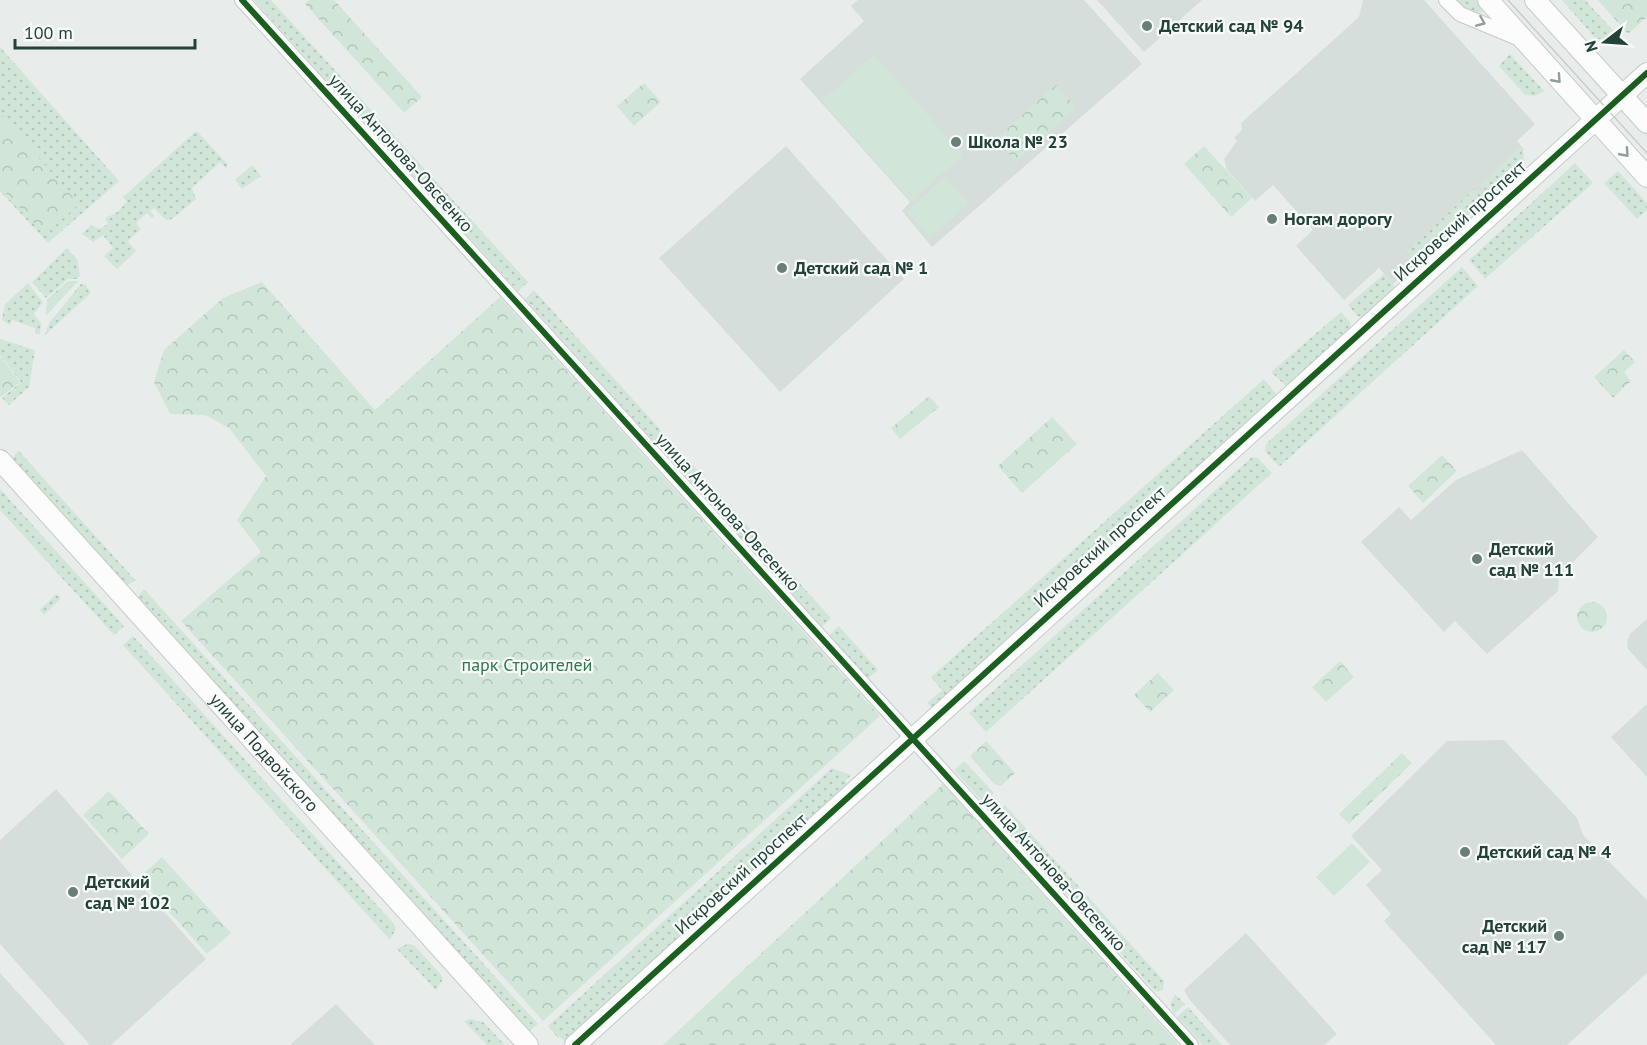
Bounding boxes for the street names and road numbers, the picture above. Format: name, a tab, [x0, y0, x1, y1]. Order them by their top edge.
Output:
street label: улица Антонова-Овсеенко	[324, 69, 479, 237]
street label: Искровский проспект	[1389, 155, 1531, 286]
street label: улица Антонова-Овсеенко	[651, 428, 806, 596]
street label: Искровский проспект	[1029, 481, 1171, 612]
street label: улица Подвойского	[205, 688, 324, 816]
street label: улица Антонова-Овсеенко	[977, 788, 1132, 956]
street label: Искровский проспект	[670, 808, 812, 939]

